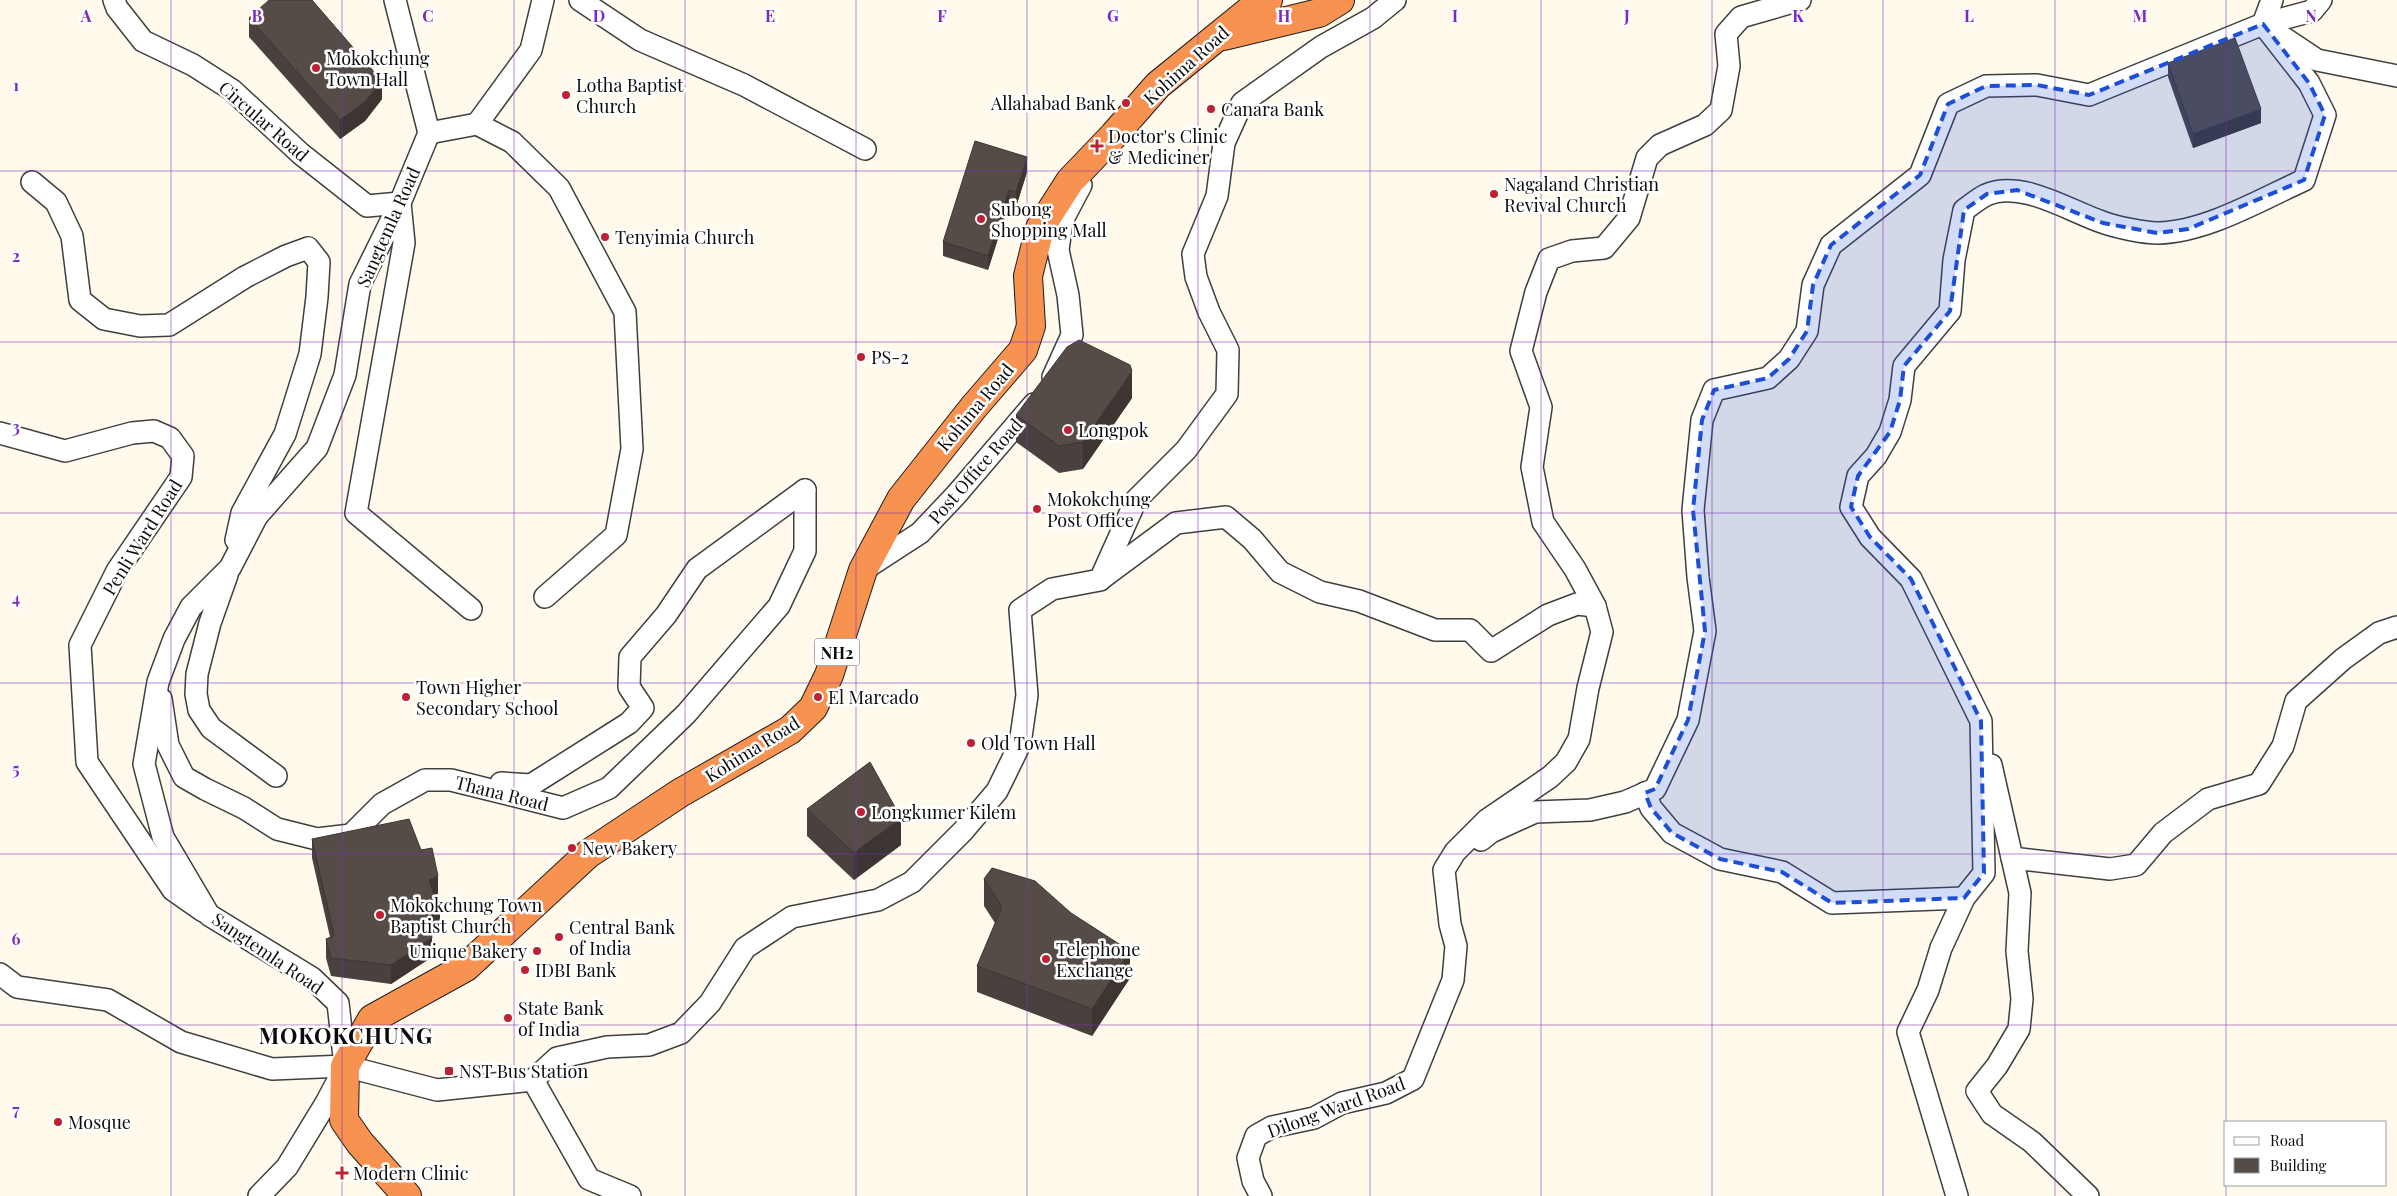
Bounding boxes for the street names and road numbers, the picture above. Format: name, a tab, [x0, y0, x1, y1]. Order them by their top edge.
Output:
street label: Kohima Road	[1138, 20, 1234, 110]
street label: Circular Road	[214, 75, 314, 167]
street label: Sangtemla Road	[351, 162, 426, 291]
street label: Kohima Road	[931, 358, 1019, 456]
street label: Post Office Road	[923, 413, 1028, 529]
street label: Penli Ward Road	[97, 474, 188, 599]
road number: NH2	[814, 638, 860, 666]
street label: Kohima Road	[700, 710, 804, 788]
street label: Thana Road	[453, 770, 552, 816]
street label: Sangtemla Road	[208, 907, 329, 999]
street label: Dilong Ward Road	[1264, 1071, 1409, 1143]

